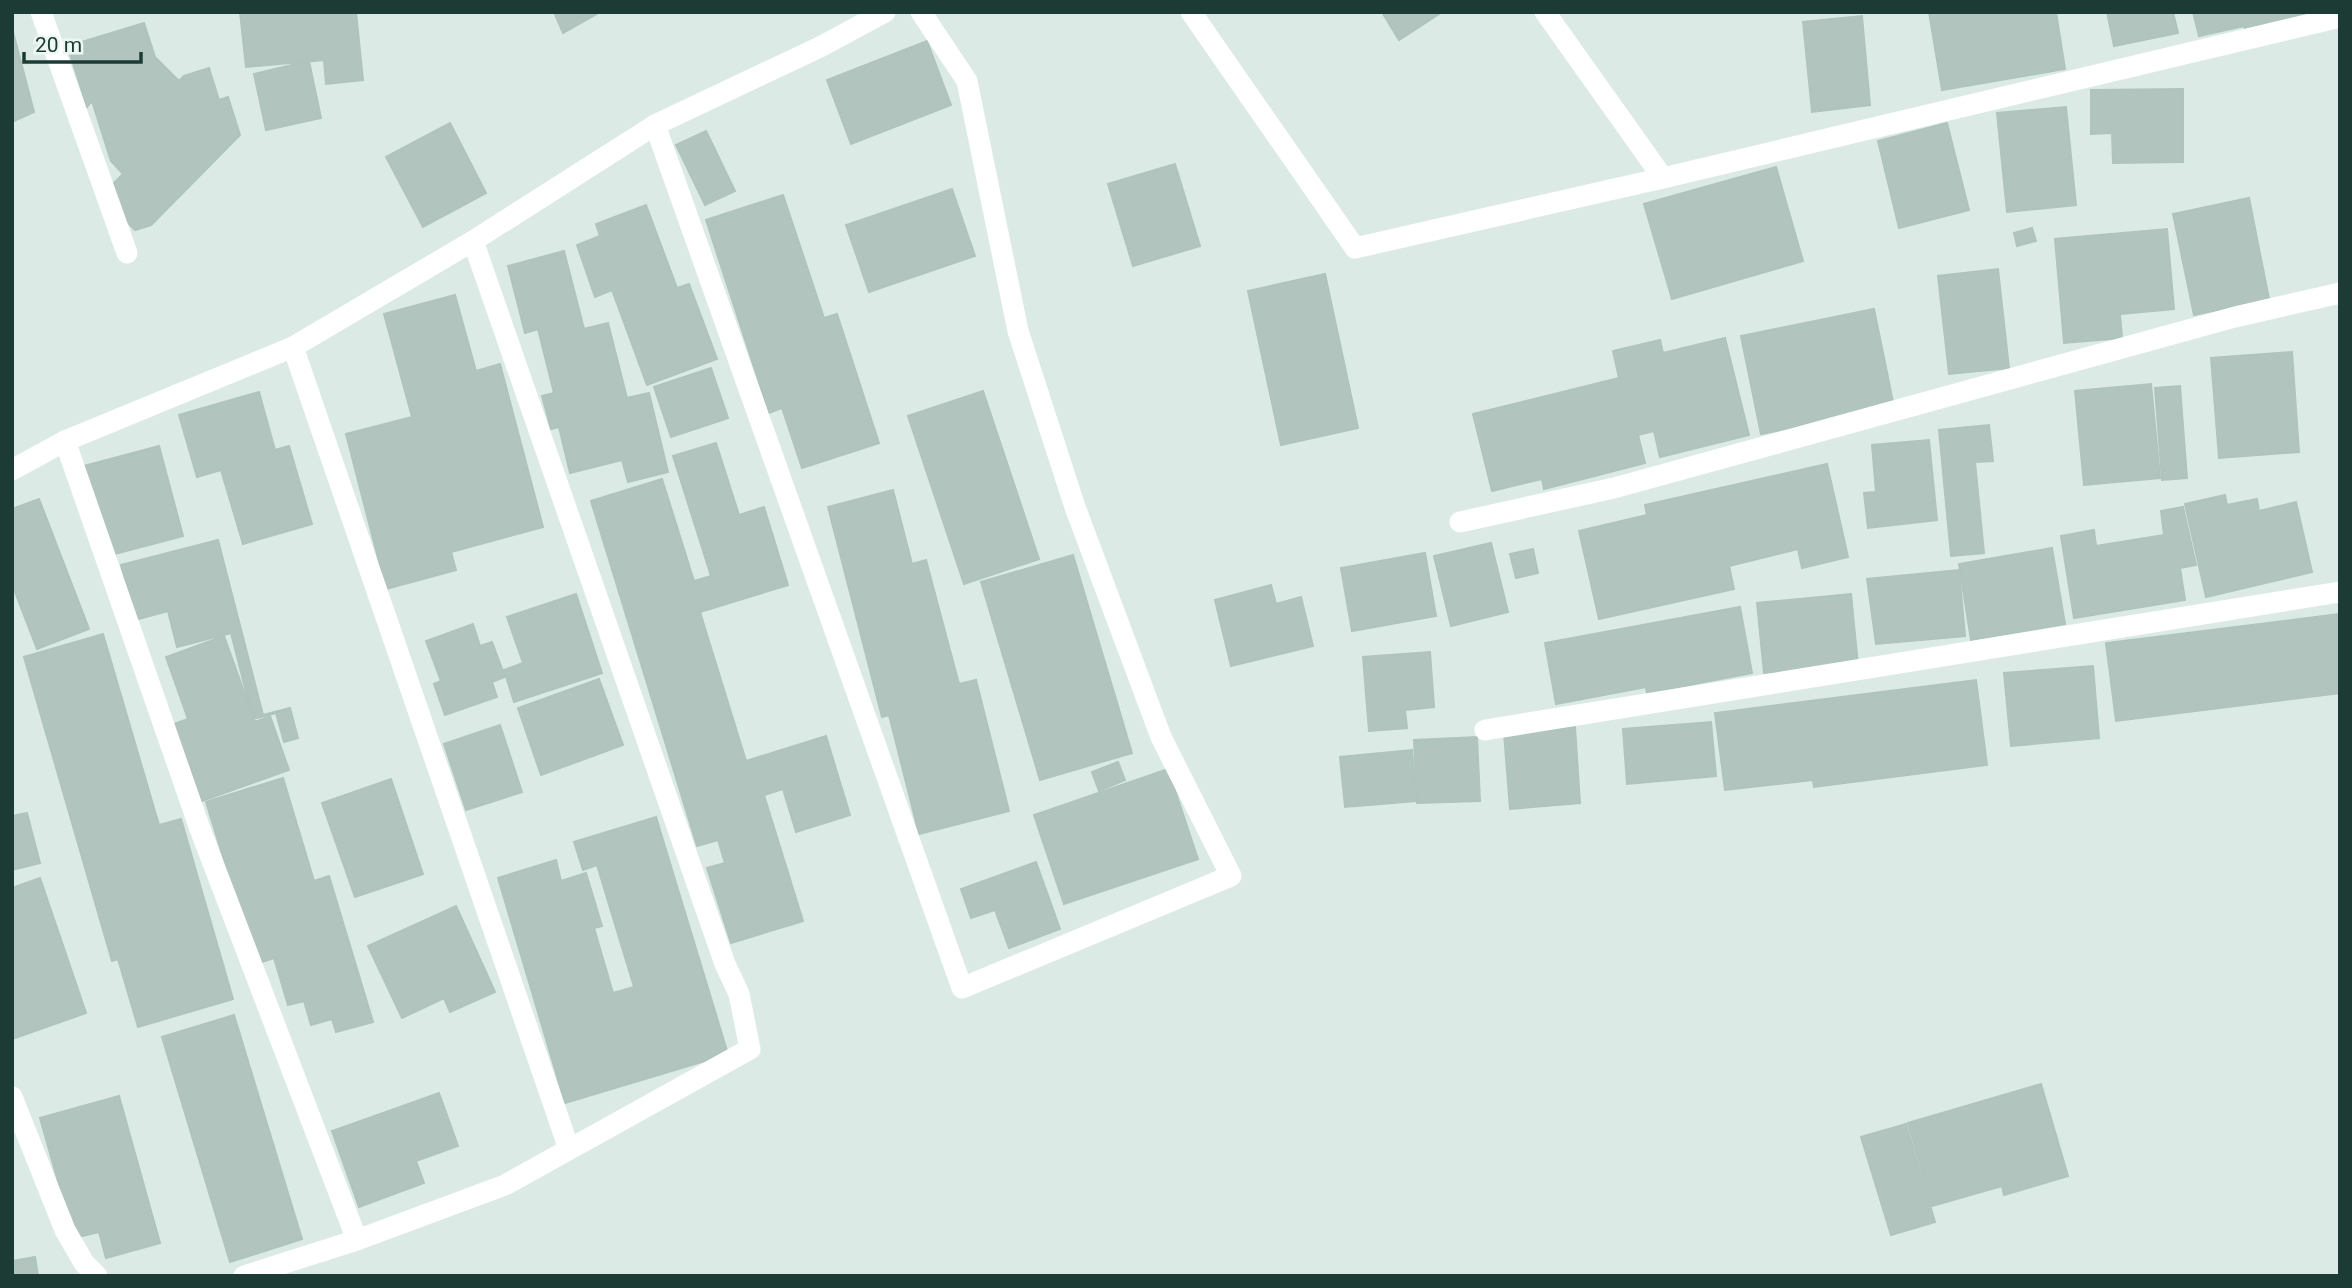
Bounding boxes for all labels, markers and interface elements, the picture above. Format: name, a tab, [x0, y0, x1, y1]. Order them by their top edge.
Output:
scale bar	[24, 21, 142, 65]
text: 20 m	[35, 33, 82, 57]

